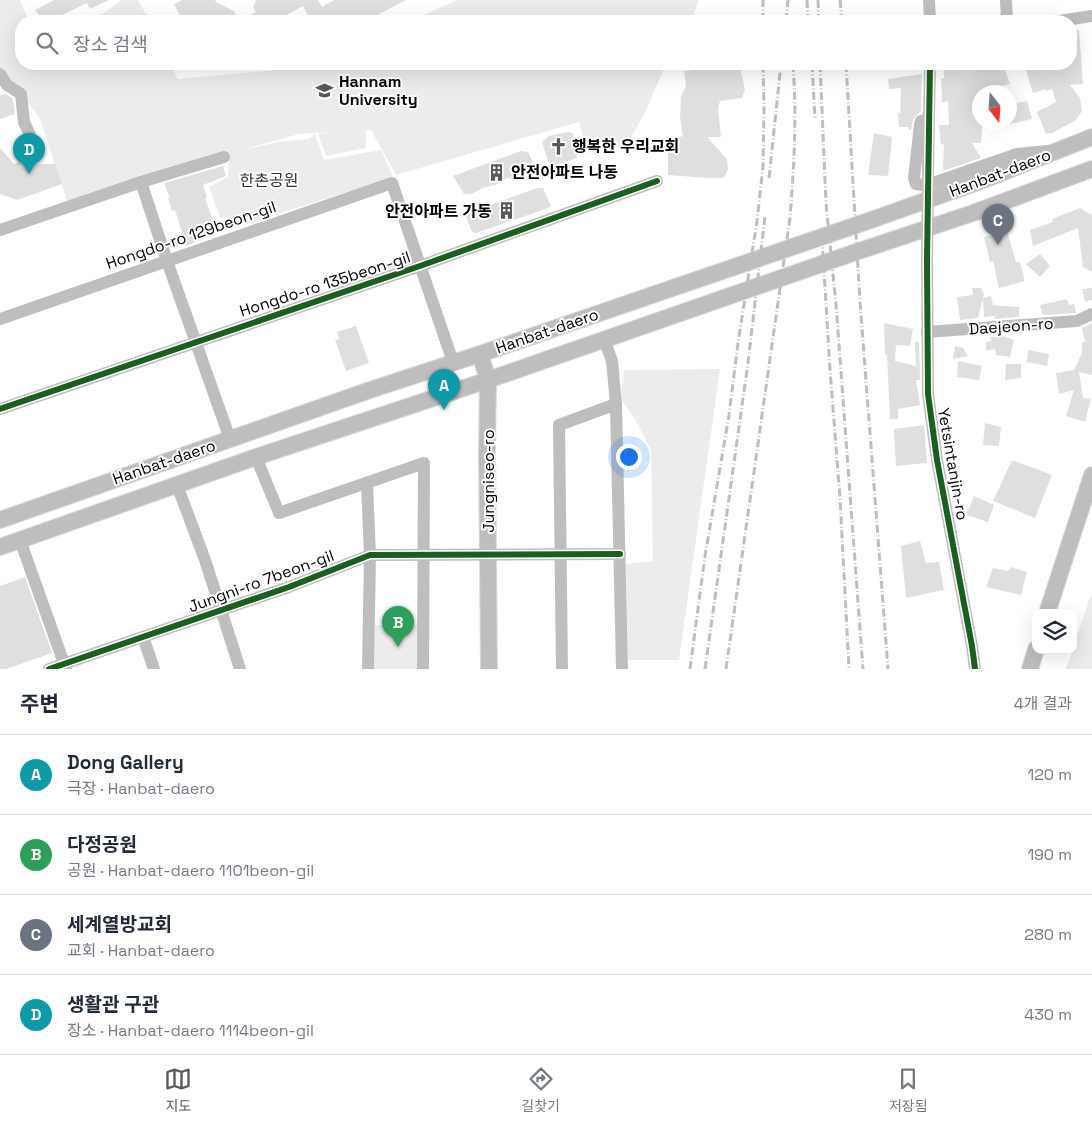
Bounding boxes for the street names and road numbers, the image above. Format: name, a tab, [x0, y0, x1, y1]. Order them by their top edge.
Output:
street label: Hanbat-daero	[946, 144, 1054, 202]
street label: Hongdo-ro 129beon-gil	[103, 196, 279, 274]
street label: Hongdo-ro 135beon-gil	[237, 246, 413, 322]
street label: Hanbat-daero	[493, 304, 601, 358]
street label: Daejeon-ro	[968, 313, 1054, 339]
street label: Yetsintanjin-ro	[933, 406, 973, 522]
street label: Jungniseo-ro	[478, 429, 499, 533]
street label: Hanbat-daero	[110, 435, 218, 489]
street label: Jungni-ro 7beon-gil	[185, 545, 337, 617]

